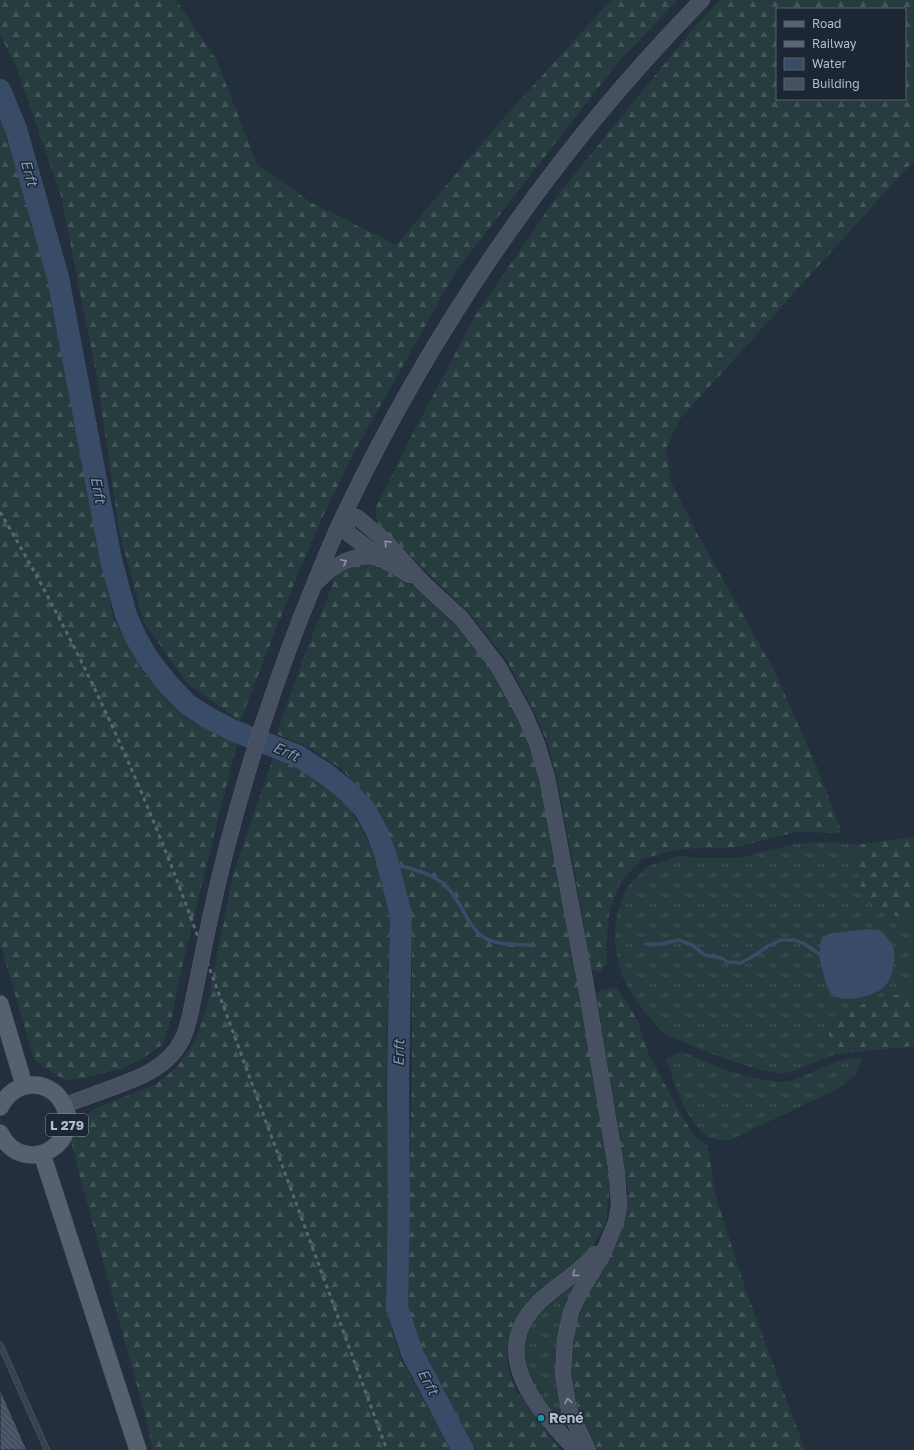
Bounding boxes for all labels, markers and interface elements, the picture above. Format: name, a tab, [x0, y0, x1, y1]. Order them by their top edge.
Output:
legend	[776, 8, 906, 100]
text: Road	[812, 16, 841, 31]
text: Railway	[812, 36, 857, 51]
text: Water	[812, 56, 846, 71]
text: Building	[812, 76, 860, 91]
water label: Erft	[18, 157, 43, 190]
water label: Erft	[88, 475, 111, 507]
one-way arrow	[385, 541, 392, 548]
one-way arrow	[339, 559, 347, 567]
water label: Erft	[270, 737, 304, 766]
water label: Erft	[389, 1037, 407, 1067]
road number: L 279	[46, 1114, 88, 1136]
one-way arrow	[573, 1269, 580, 1276]
water label: Erft	[415, 1365, 444, 1399]
one-way arrow	[564, 1398, 573, 1404]
place label: René	[549, 1409, 584, 1426]
marker: René	[536, 1413, 546, 1423]

